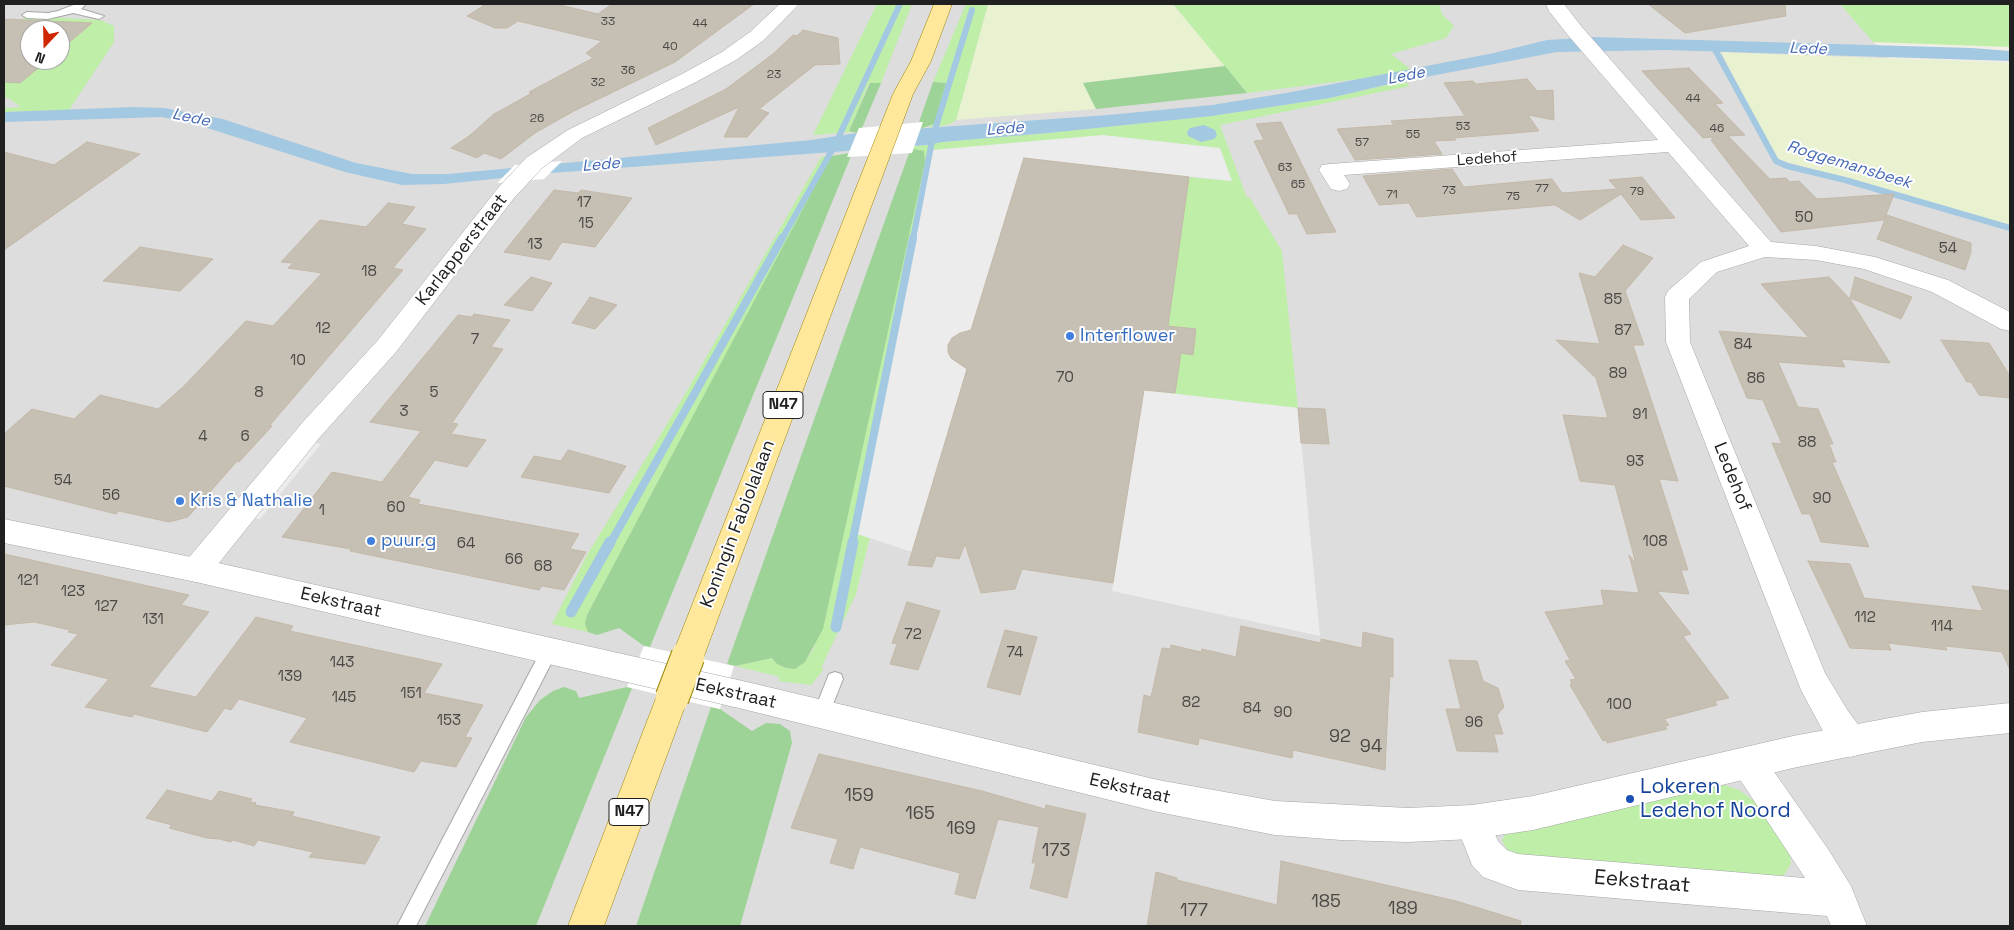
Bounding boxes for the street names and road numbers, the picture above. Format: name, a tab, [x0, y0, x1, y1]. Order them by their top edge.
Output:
street label: Ledehof	[1456, 148, 1518, 170]
street label: Karlapperstraat	[412, 190, 512, 310]
road number: N47	[763, 392, 803, 418]
street label: Koningin Fabiolalaan	[696, 437, 780, 611]
street label: Ledehof	[1708, 439, 1756, 515]
street label: Eekstraat	[298, 583, 384, 623]
street label: Eekstraat	[693, 674, 779, 714]
street label: Eekstraat	[1087, 769, 1173, 809]
road number: N47	[609, 799, 649, 826]
street label: Eekstraat	[1593, 865, 1691, 899]

